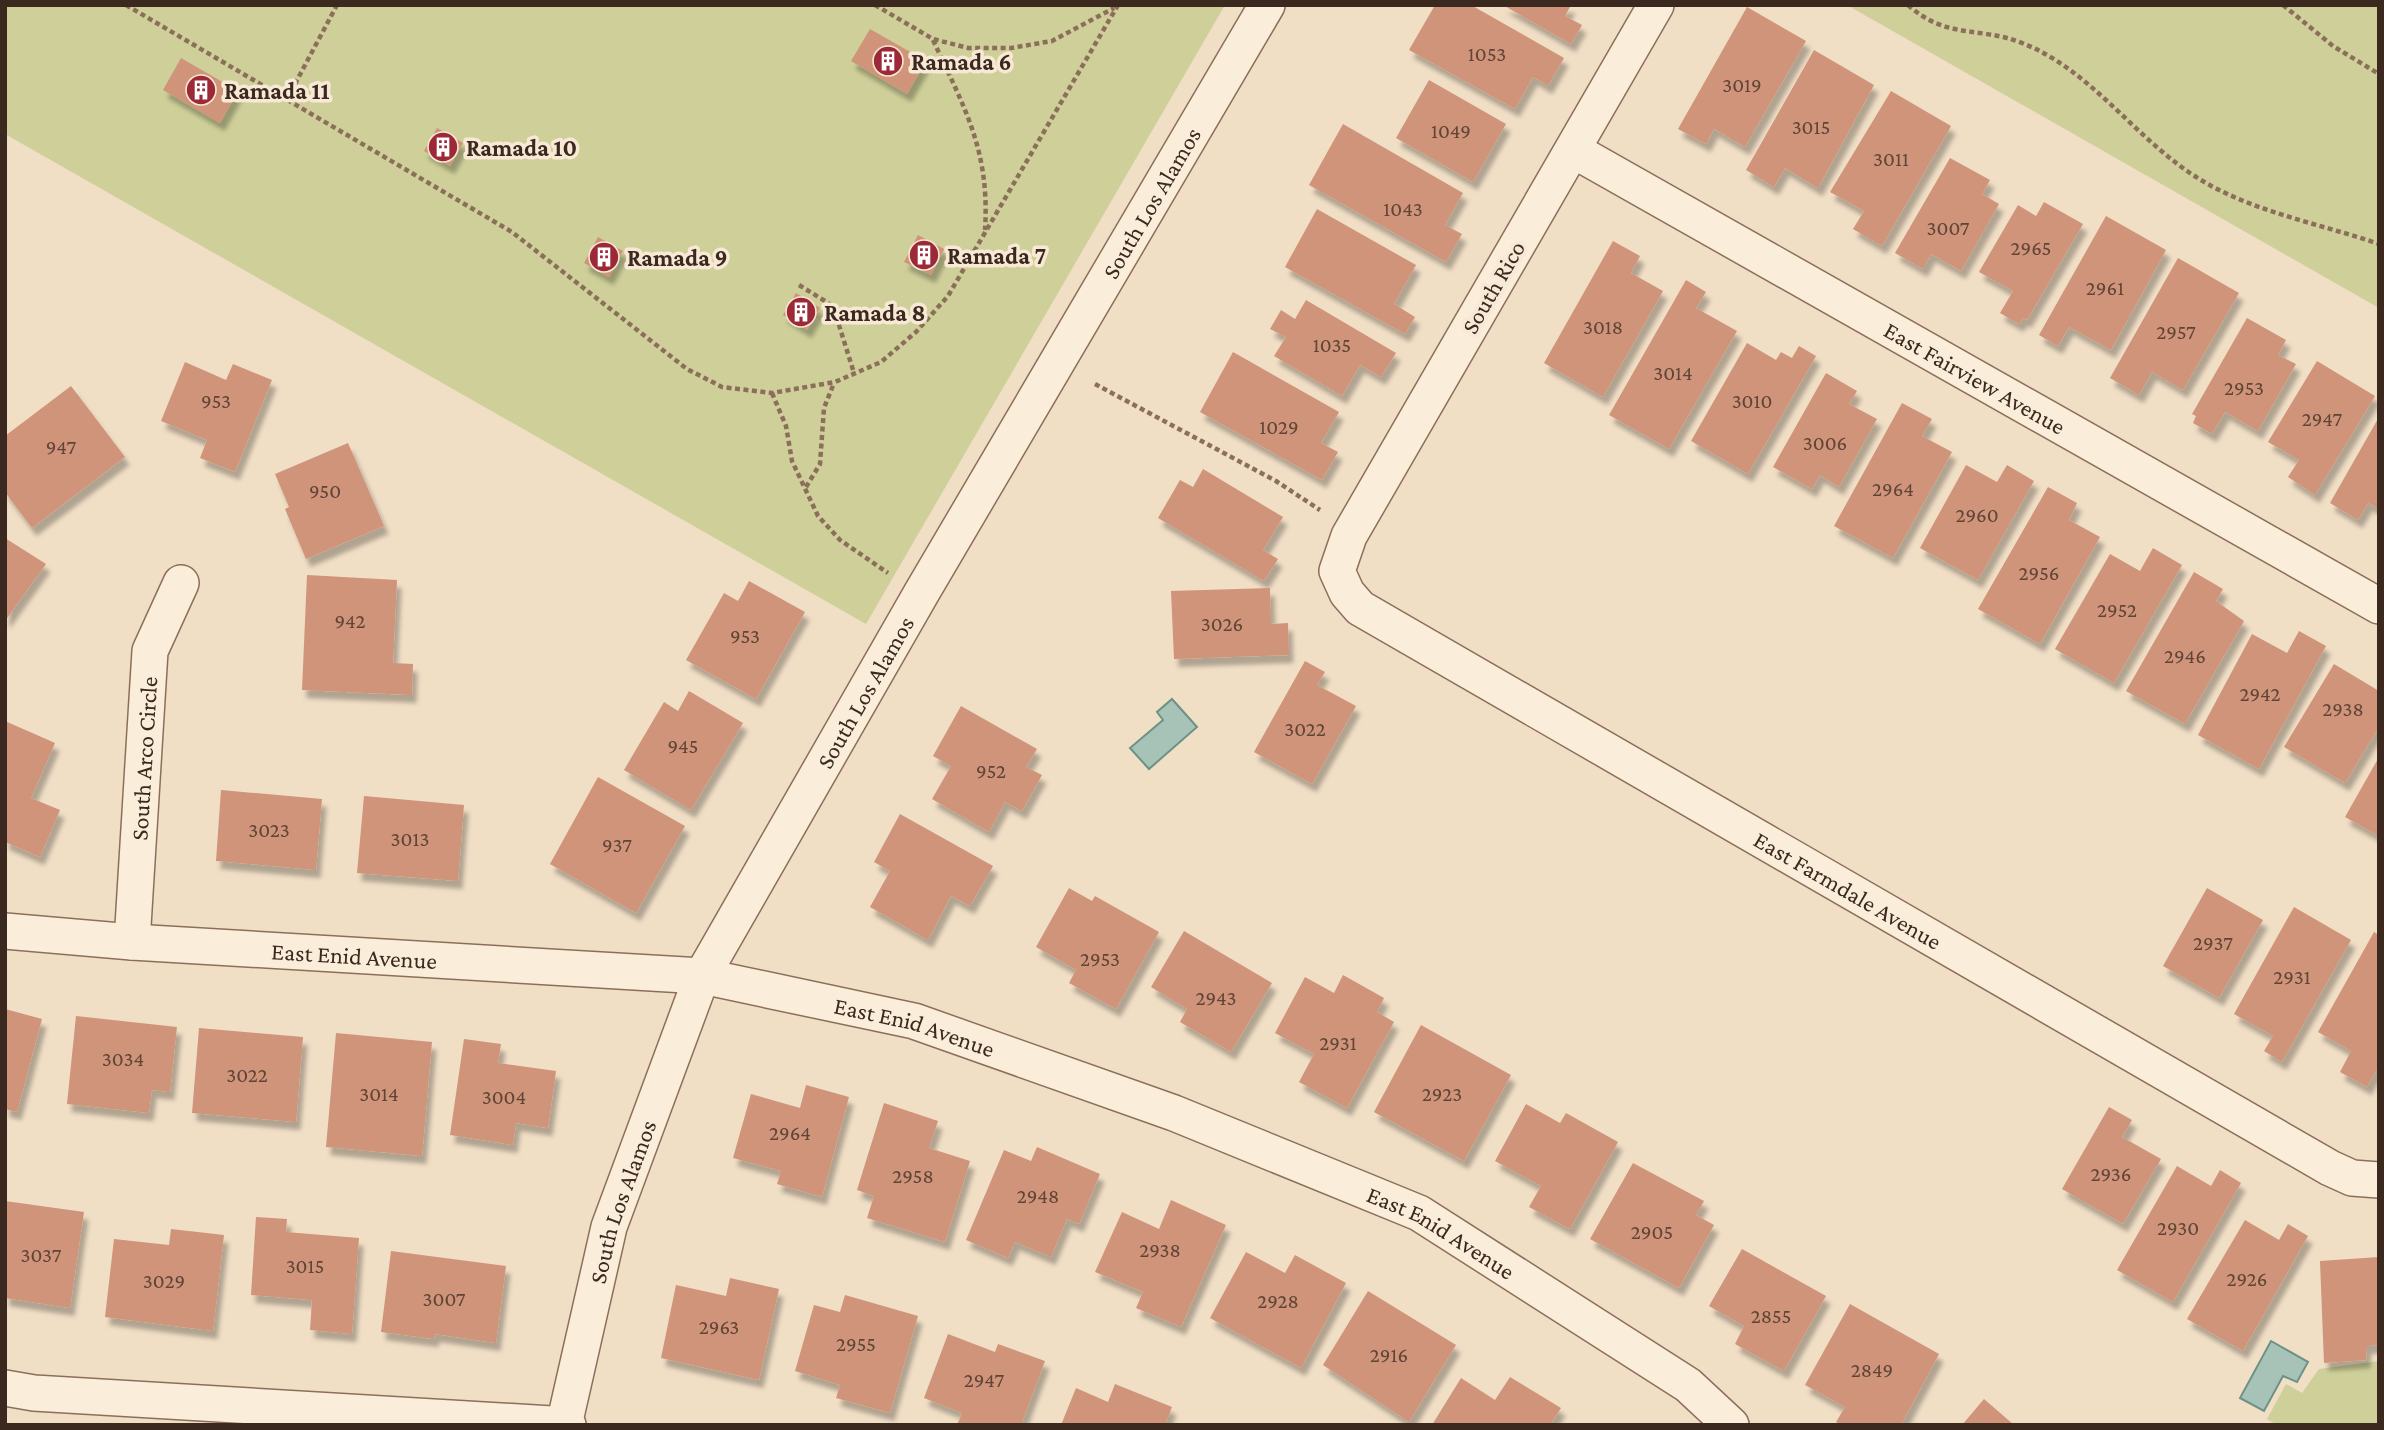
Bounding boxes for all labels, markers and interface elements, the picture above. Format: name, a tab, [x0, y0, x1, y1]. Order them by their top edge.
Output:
house number: 1053	[1468, 42, 1506, 66]
building icon: Ramada 6	[871, 44, 905, 78]
place label: Ramada 6	[911, 48, 1012, 75]
building icon: Ramada 11	[184, 73, 218, 107]
house number: 3019	[1722, 73, 1762, 97]
place label: Ramada 11	[224, 77, 329, 104]
house number: 3015	[1792, 115, 1830, 139]
house number: 1049	[1431, 119, 1471, 143]
street label: South Los Alamos	[1096, 122, 1206, 283]
building icon: Ramada 10	[426, 130, 460, 164]
place label: Ramada 10	[466, 134, 577, 161]
house number: 3011	[1873, 147, 1909, 171]
house number: 1043	[1383, 197, 1423, 221]
house number: 3007	[1927, 216, 1970, 240]
street label: South Rico	[1456, 236, 1530, 338]
house number: 2965	[2011, 236, 2051, 260]
building icon: Ramada 7	[907, 238, 941, 272]
building icon: Ramada 9	[587, 240, 621, 274]
place label: Ramada 7	[947, 242, 1046, 269]
place label: Ramada 9	[627, 244, 728, 271]
house number: 2961	[2086, 276, 2124, 300]
building icon: Ramada 8	[784, 295, 818, 329]
place label: Ramada 8	[824, 299, 925, 326]
house number: 3018	[1583, 315, 1623, 339]
street label: East Fairview Avenue	[1880, 316, 2071, 439]
house number: 2957	[2156, 320, 2196, 344]
house number: 1035	[1313, 333, 1351, 357]
house number: 3014	[1653, 361, 1693, 385]
house number: 2953	[2224, 376, 2264, 400]
house number: 953	[201, 389, 231, 413]
house number: 3010	[1732, 389, 1772, 413]
house number: 2947	[2302, 407, 2343, 431]
house number: 1029	[1259, 415, 1299, 439]
house number: 3006	[1803, 431, 1847, 455]
house number: 947	[46, 435, 76, 459]
house number: 2964	[1872, 477, 1914, 501]
house number: 950	[309, 479, 341, 503]
house number: 2960	[1955, 503, 1999, 527]
house number: 2956	[2018, 561, 2060, 585]
house number: 2952	[2097, 598, 2137, 622]
house number: 942	[335, 609, 366, 633]
street label: South Los Alamos	[811, 611, 919, 773]
house number: 3026	[1201, 612, 1243, 636]
house number: 953	[730, 624, 760, 648]
house number: 2946	[2164, 644, 2206, 668]
street label: South Arco Circle	[125, 676, 162, 841]
house number: 2942	[2240, 682, 2281, 706]
house number: 2938	[2322, 697, 2364, 721]
house number: 3022	[1284, 717, 1326, 741]
house number: 945	[668, 734, 699, 758]
house number: 952	[976, 759, 1006, 783]
house number: 3023	[248, 818, 290, 842]
street label: East Farmdale Avenue	[1750, 825, 1947, 955]
house number: 3013	[391, 827, 429, 851]
house number: 937	[602, 833, 632, 857]
house number: 2937	[2193, 931, 2233, 955]
street label: East Enid Avenue	[270, 937, 438, 974]
house number: 2953	[1080, 947, 1120, 971]
house number: 2931	[2273, 965, 2311, 989]
house number: 2943	[1196, 986, 1236, 1010]
street label: East Enid Avenue	[832, 991, 998, 1062]
house number: 2931	[1319, 1031, 1357, 1055]
house number: 3034	[102, 1047, 144, 1071]
house number: 3022	[226, 1063, 268, 1087]
house number: 3014	[359, 1082, 399, 1106]
house number: 2923	[1422, 1082, 1462, 1106]
house number: 3004	[482, 1085, 526, 1109]
street label: South Los Alamos	[583, 1116, 661, 1286]
house number: 2964	[769, 1121, 811, 1145]
house number: 2936	[2091, 1162, 2132, 1186]
house number: 2958	[892, 1164, 934, 1188]
street label: East Enid Avenue	[1363, 1180, 1520, 1284]
house number: 2948	[1017, 1184, 1059, 1208]
house number: 2930	[2157, 1216, 2199, 1240]
house number: 2905	[1631, 1220, 1673, 1244]
house number: 2938	[1139, 1238, 1181, 1262]
house number: 3037	[20, 1243, 62, 1267]
house number: 3015	[286, 1254, 324, 1278]
house number: 2926	[2226, 1267, 2268, 1291]
house number: 3029	[143, 1269, 185, 1293]
house number: 3007	[423, 1287, 466, 1311]
house number: 2928	[1257, 1289, 1299, 1313]
house number: 2855	[1751, 1304, 1791, 1328]
house number: 2963	[699, 1315, 739, 1339]
house number: 2955	[836, 1332, 876, 1356]
house number: 2916	[1370, 1343, 1408, 1367]
house number: 2849	[1851, 1358, 1893, 1382]
house number: 2947	[964, 1368, 1005, 1392]

